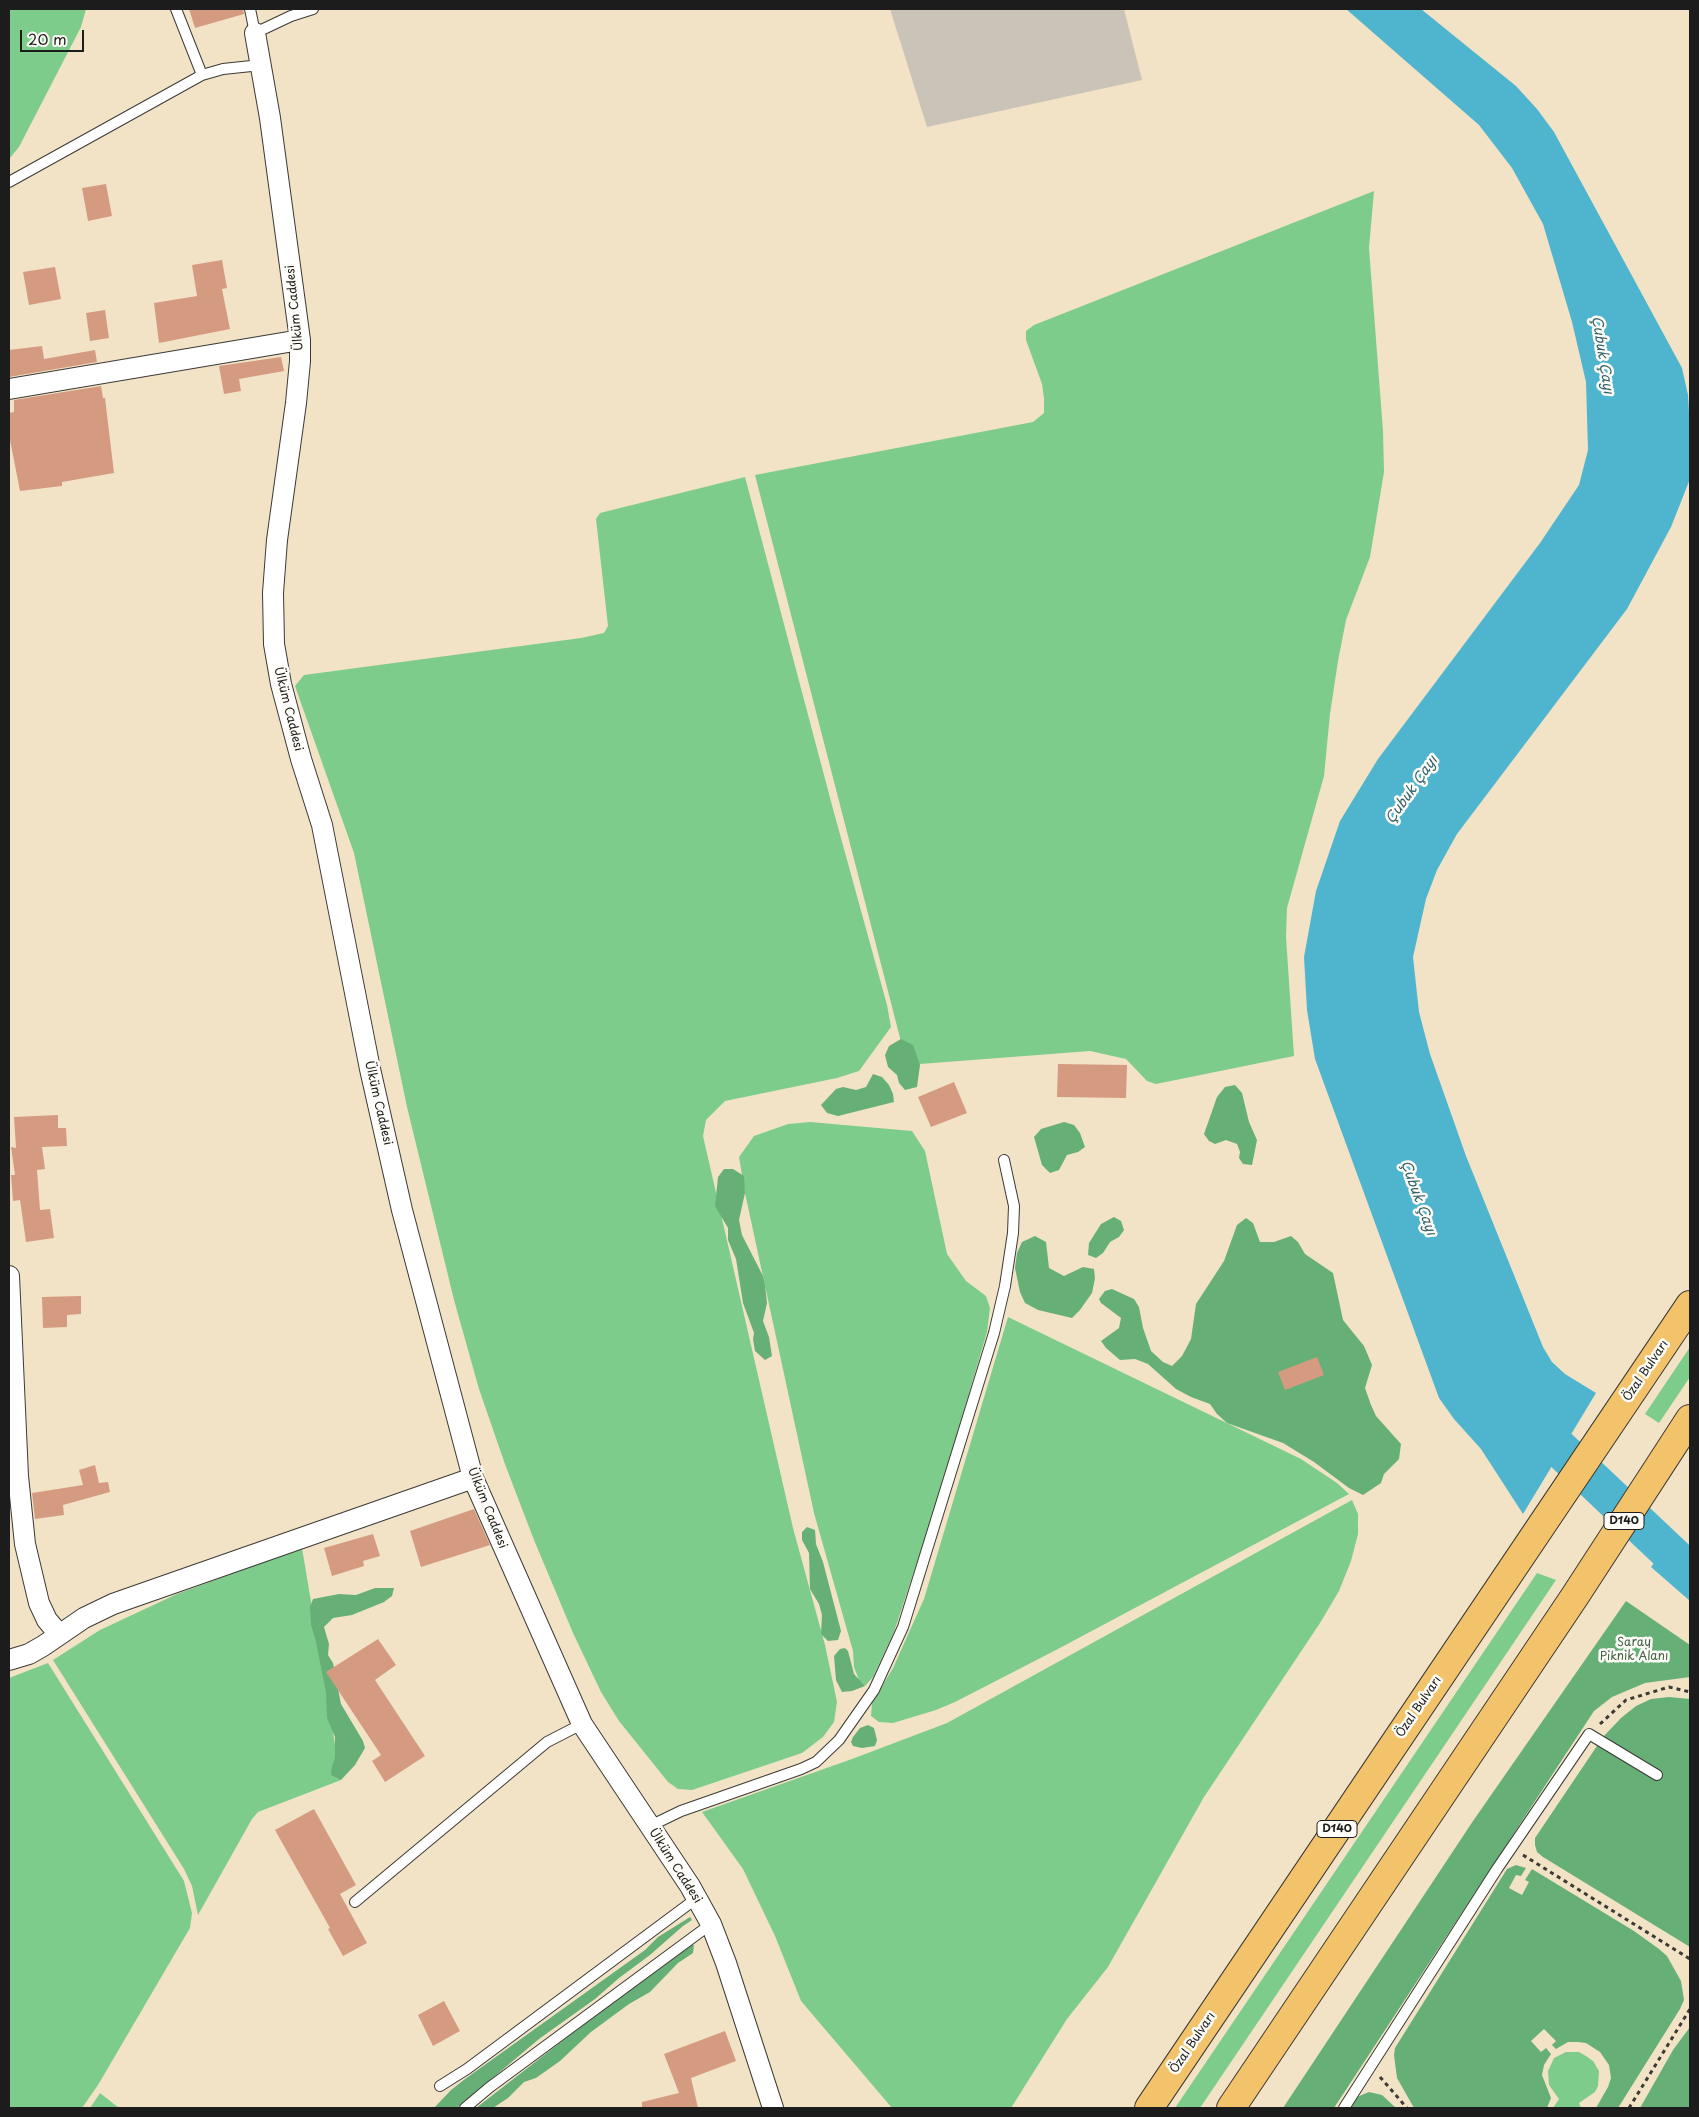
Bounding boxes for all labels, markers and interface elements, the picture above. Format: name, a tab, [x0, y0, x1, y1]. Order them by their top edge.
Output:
scale bar	[22, 20, 86, 52]
text: 20 m	[28, 27, 67, 50]
street label: Ülküm Caddesi	[283, 264, 307, 352]
water label: Çubuk Çayı	[1588, 315, 1616, 395]
street label: Ülküm Caddesi	[271, 665, 305, 753]
water label: Çubuk Çayı	[1383, 753, 1441, 827]
street label: Ülküm Caddesi	[361, 1059, 395, 1147]
water label: Çubuk Çayı	[1397, 1158, 1439, 1238]
street label: Özal Bulvarı	[1620, 1338, 1672, 1404]
street label: Ülküm Caddesi	[464, 1465, 510, 1551]
road number: D140	[1604, 1512, 1644, 1530]
park label: Saray Piknik Alanı	[1600, 1636, 1668, 1664]
street label: Özal Bulvarı	[1393, 1674, 1445, 1740]
road number: D140	[1317, 1820, 1357, 1838]
street label: Ülküm Caddesi	[645, 1826, 705, 1906]
street label: Özal Bulvarı	[1167, 2010, 1219, 2076]

